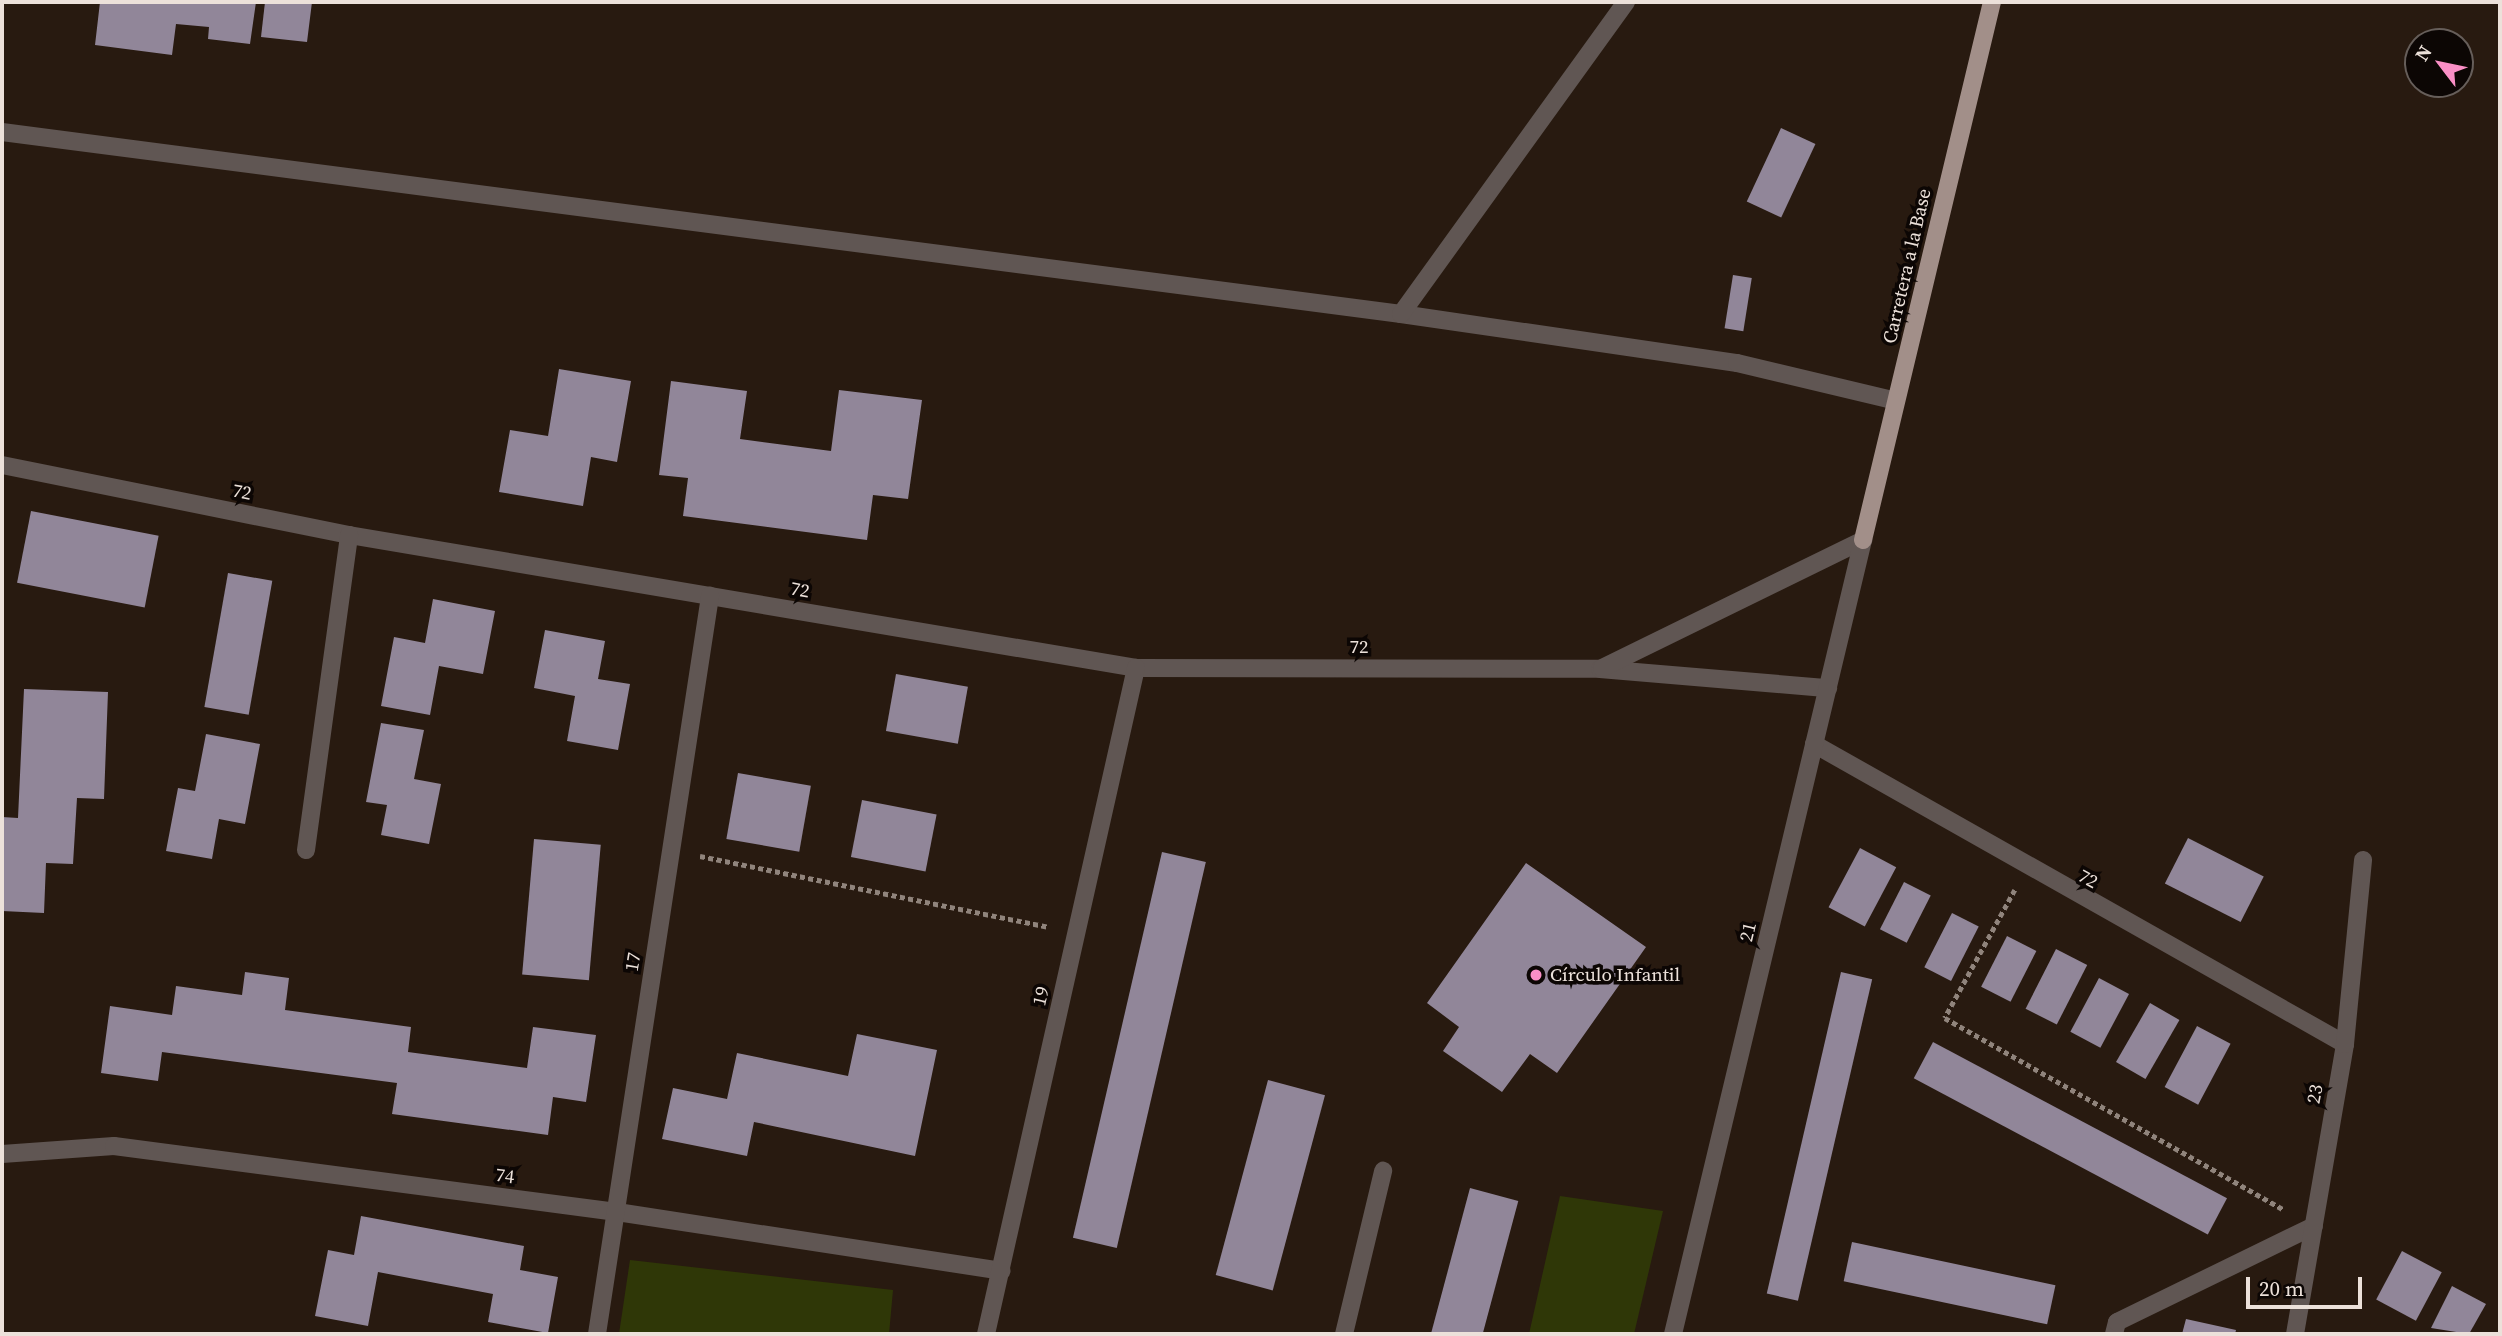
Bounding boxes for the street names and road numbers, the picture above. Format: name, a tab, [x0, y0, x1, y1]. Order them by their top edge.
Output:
street label: Carretera a la Base	[1878, 186, 1936, 346]
street label: 72	[230, 479, 254, 505]
street label: 72	[789, 577, 811, 603]
street label: 72	[1350, 636, 1368, 658]
street label: 72	[2074, 864, 2102, 894]
street label: 21	[1735, 920, 1761, 944]
street label: 17	[620, 951, 646, 973]
street label: 19	[1028, 984, 1054, 1008]
street label: 23	[2302, 1083, 2328, 1105]
street label: 74	[494, 1164, 516, 1188]

